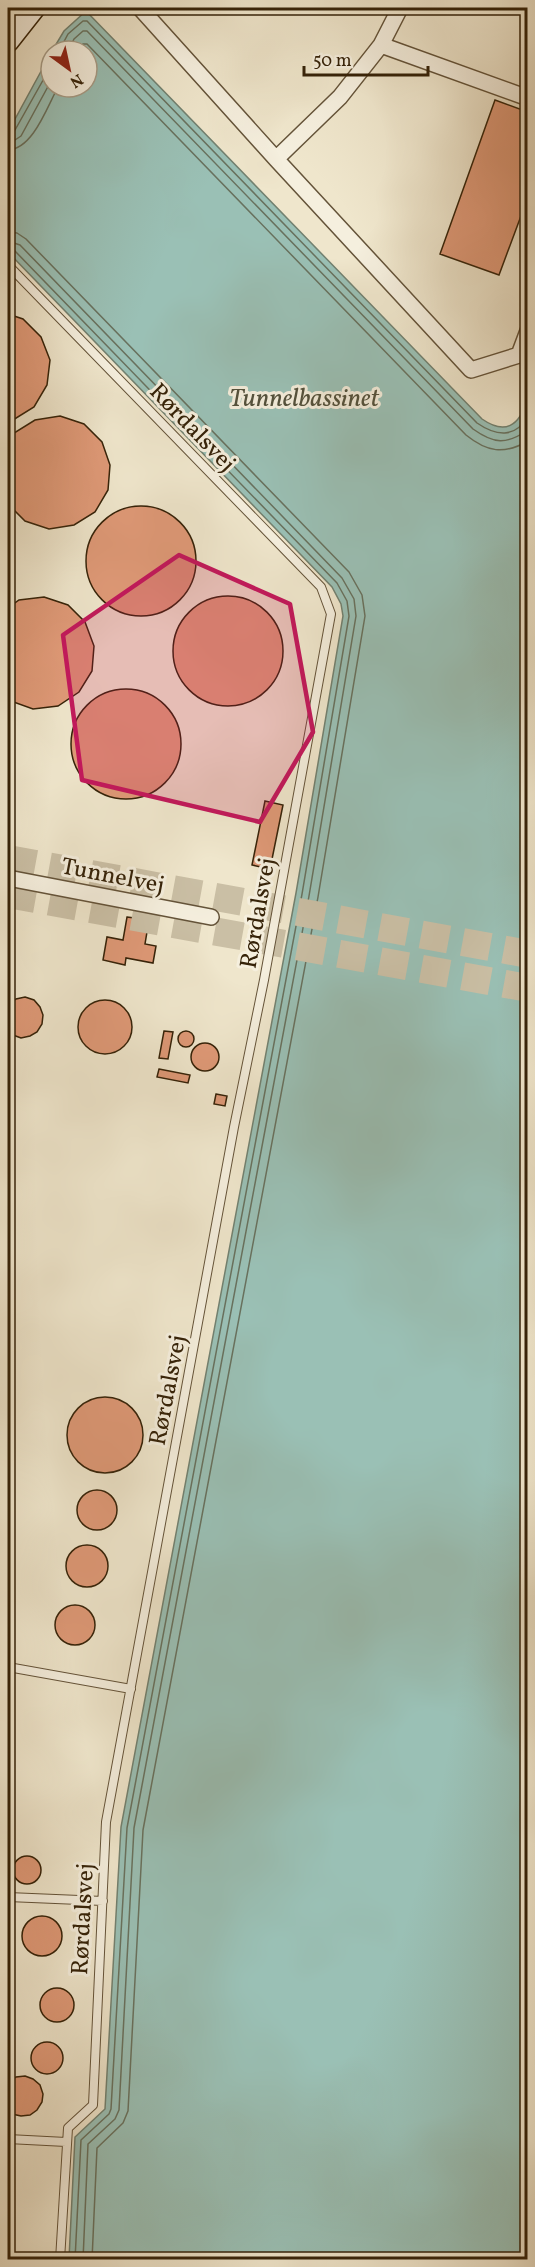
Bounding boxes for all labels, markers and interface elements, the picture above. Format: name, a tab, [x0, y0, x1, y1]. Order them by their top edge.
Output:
north arrow	[39, 39, 99, 99]
scale bar	[304, 39, 428, 77]
text: 50 m	[313, 49, 352, 74]
text: N	[65, 68, 87, 92]
street label: Rørdalsvej	[140, 376, 243, 480]
water label: Tunnelbassinet	[229, 381, 379, 417]
street label: Tunnelvej	[58, 850, 167, 904]
street label: Rørdalsvej	[233, 855, 285, 971]
street label: Rørdalsvej	[142, 1332, 196, 1449]
street label: Rørdalsvej	[64, 1862, 104, 1976]

